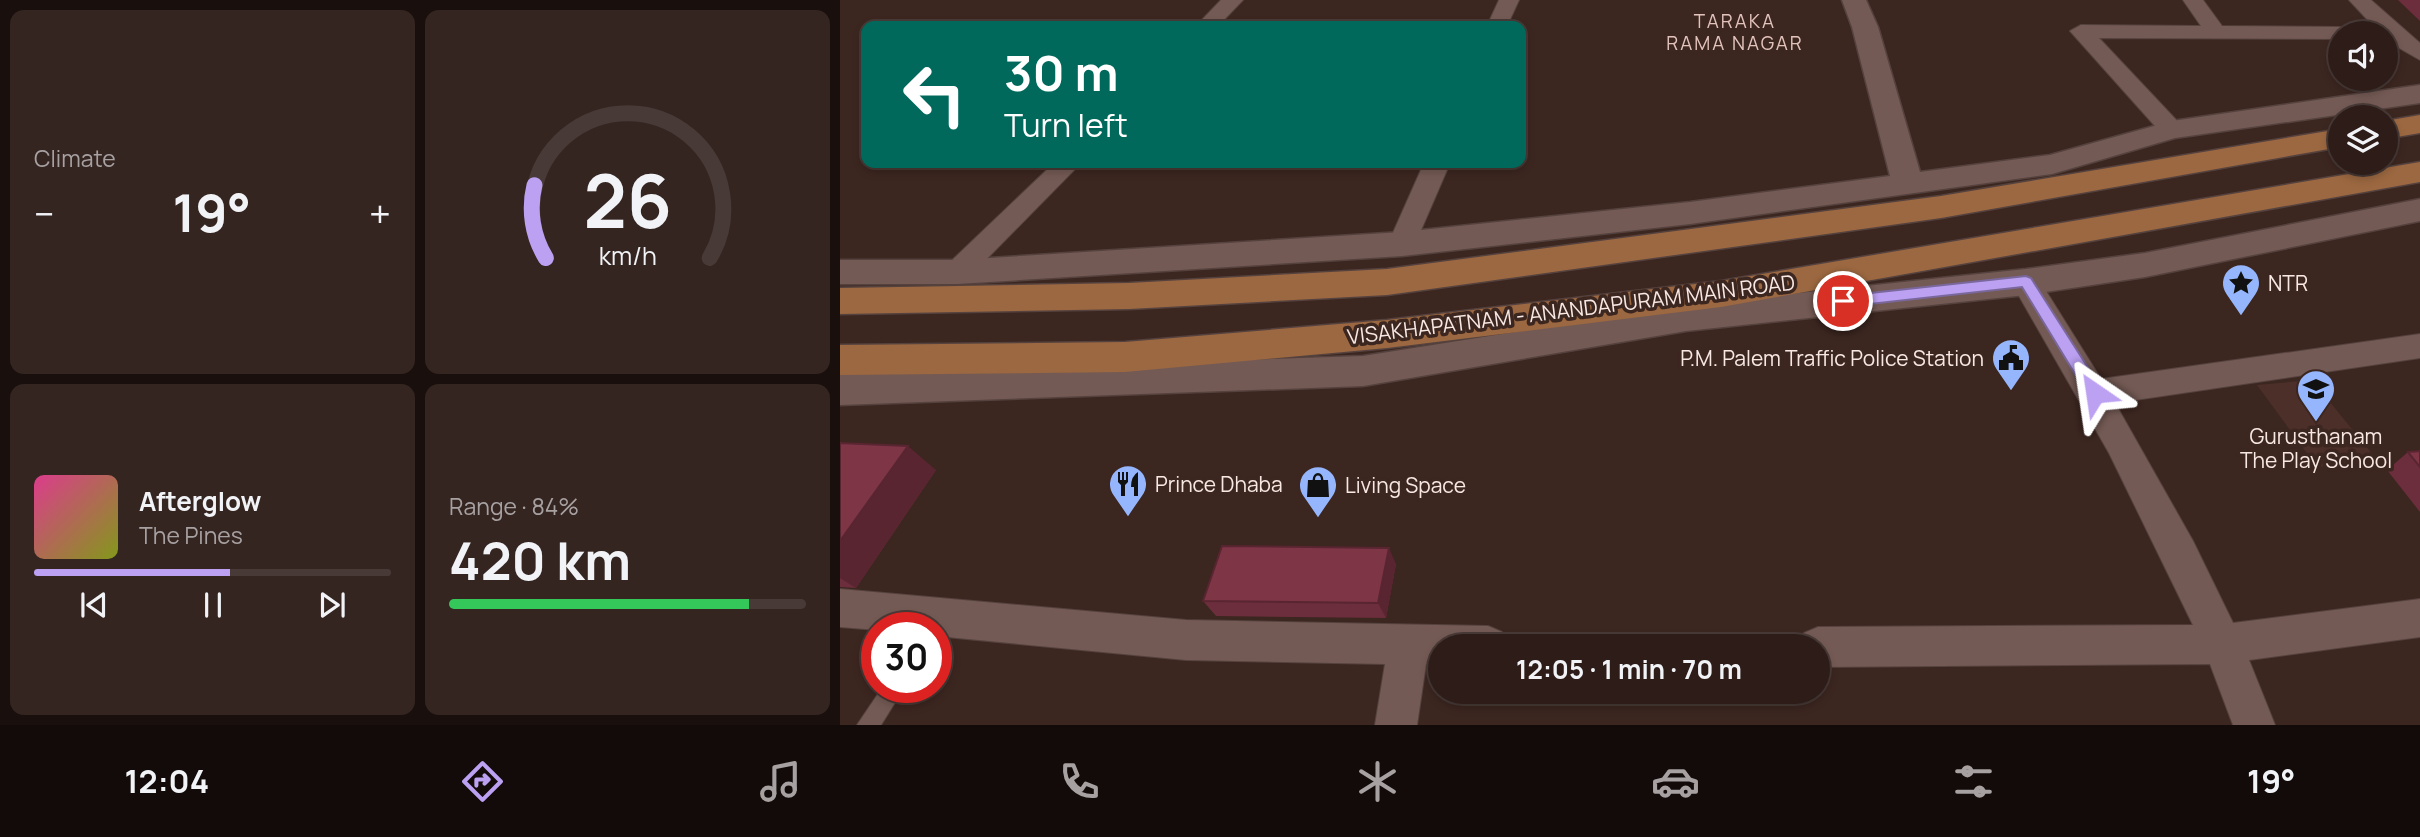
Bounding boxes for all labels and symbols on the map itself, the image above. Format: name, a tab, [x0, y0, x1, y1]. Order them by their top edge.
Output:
district label: TARAKA RAMA NAGAR	[1666, 8, 1804, 56]
place icon: NTR	[2220, 262, 2262, 317]
street label: VISAKHAPATNAM - ANANDAPURAM MAIN ROAD	[1346, 268, 1796, 350]
place label: NTR	[2268, 269, 2308, 297]
pin	[1813, 271, 1873, 331]
public building icon: P.M. Palem Traffic Police Station	[1990, 337, 2032, 392]
place label: P.M. Palem Traffic Police Station	[1680, 344, 1984, 372]
position arrow	[2058, 356, 2132, 430]
school or university icon: Gurusthanam The Play School	[2295, 368, 2337, 423]
place label: Gurusthanam The Play School	[2240, 422, 2392, 474]
restaurant icon: Prince Dhaba	[1107, 463, 1149, 518]
shop icon: Living Space	[1297, 464, 1339, 519]
place label: Prince Dhaba	[1155, 470, 1283, 498]
place label: Living Space	[1345, 471, 1466, 499]
speed limit sign: 30	[861, 612, 952, 703]

